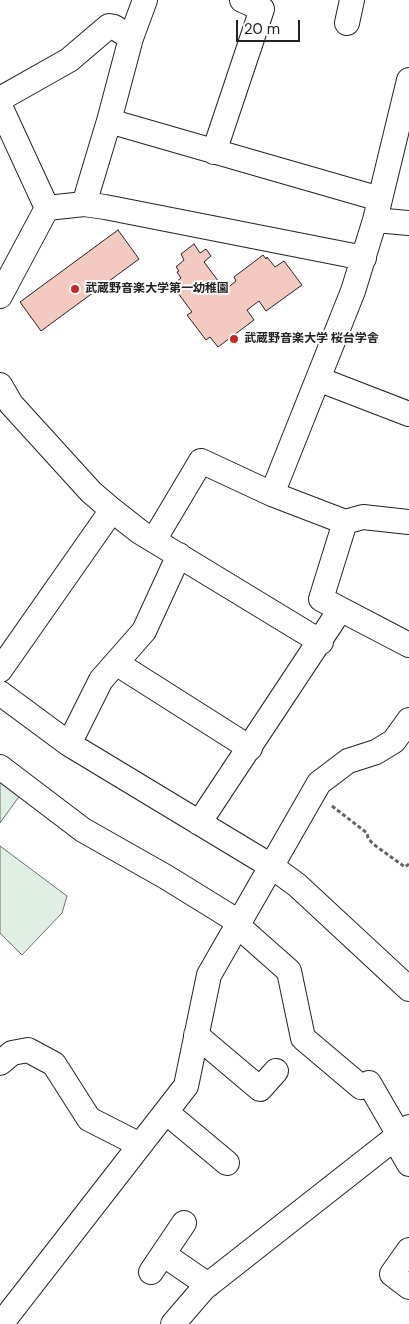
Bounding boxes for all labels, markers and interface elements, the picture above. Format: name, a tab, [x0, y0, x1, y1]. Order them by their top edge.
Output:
scale bar	[239, 10, 303, 42]
text: 20 m	[244, 19, 280, 39]
place label: 武蔵野音楽大学第一幼稚園	[85, 282, 229, 296]
marker: 武蔵野音楽大学第一幼稚園	[69, 283, 81, 295]
place label: 武蔵野音楽大学 桜台学舎	[244, 332, 379, 346]
marker: 武蔵野音楽大学 桜台学舎	[228, 333, 240, 345]

